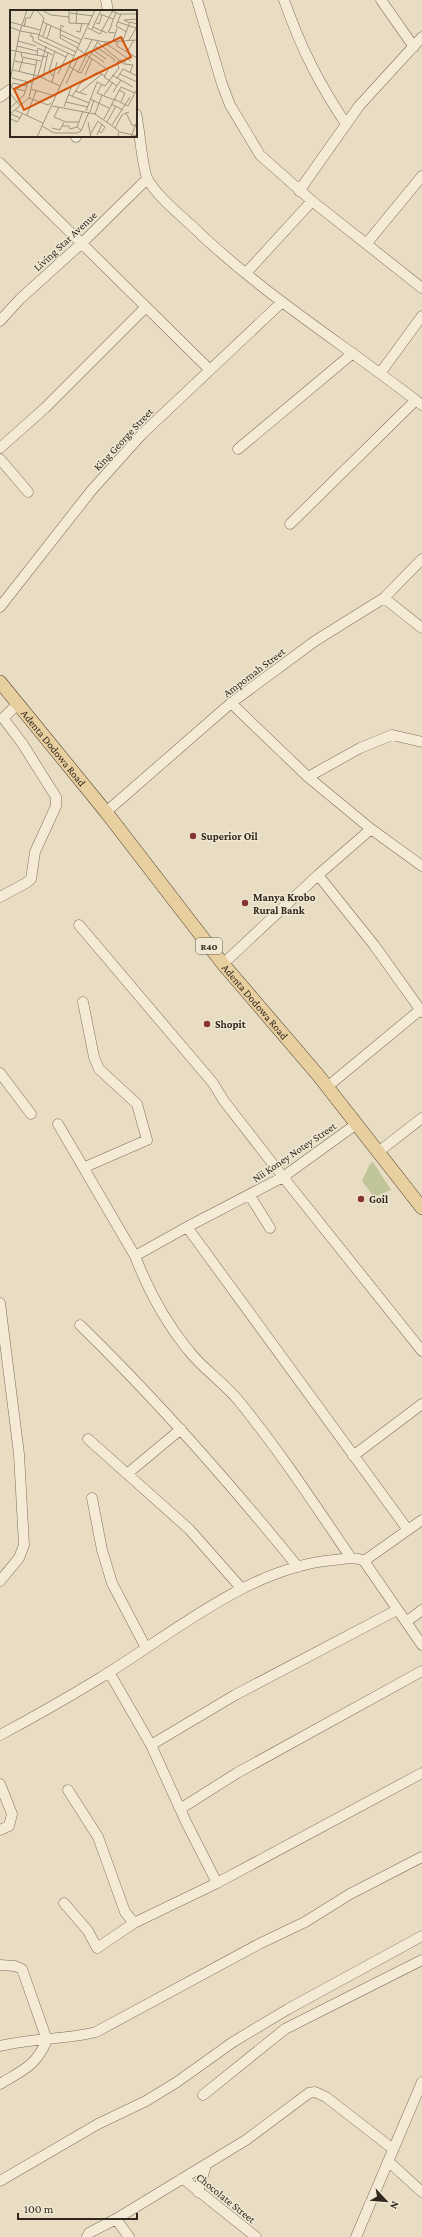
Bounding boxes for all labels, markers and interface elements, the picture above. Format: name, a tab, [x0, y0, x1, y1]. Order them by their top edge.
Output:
inset map	[10, 10, 137, 137]
street label: Living Star Avenue	[31, 209, 100, 274]
street label: King George Street	[91, 405, 156, 474]
street label: Ampomah Street	[221, 645, 288, 700]
street label: Adenta Dodowa Road	[19, 707, 89, 789]
place label: Superior Oil	[201, 830, 259, 842]
marker: Superior Oil	[188, 831, 198, 841]
place label: Manya Krobo Rural Bank	[253, 891, 316, 916]
marker: Manya Krobo Rural Bank	[240, 898, 250, 908]
road number: R40	[196, 938, 222, 954]
street label: Adenta Dodowa Road	[220, 962, 291, 1042]
place label: Shopit	[215, 1018, 246, 1030]
marker: Shopit	[202, 1019, 212, 1029]
street label: Nii Koney Notey Street	[250, 1119, 339, 1185]
place label: Goil	[369, 1193, 389, 1205]
marker: Goil	[356, 1194, 366, 1204]
street label: Chocolate Street	[194, 2171, 258, 2226]
north arrow	[366, 2181, 406, 2221]
scale bar	[18, 2195, 137, 2221]
text: N	[388, 2199, 402, 2212]
text: 100 m	[24, 2202, 54, 2216]

